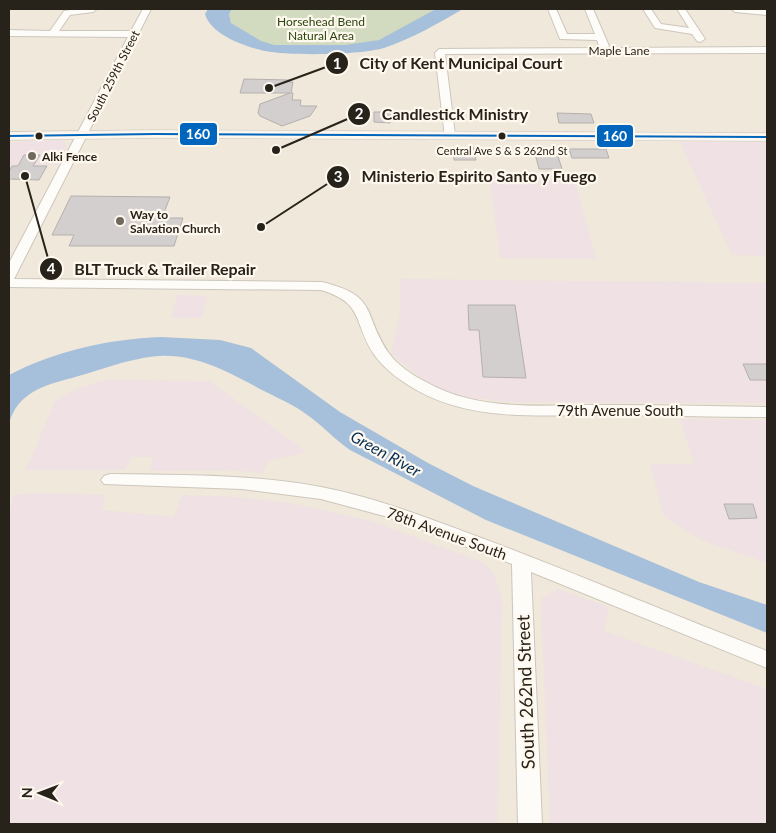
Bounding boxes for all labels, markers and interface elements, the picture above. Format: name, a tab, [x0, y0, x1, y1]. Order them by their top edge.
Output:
park label: Horsehead Bend Natural Area	[277, 14, 365, 43]
street label: South 259th Street	[83, 27, 143, 124]
street label: Maple Lane	[588, 43, 650, 58]
callout: City of Kent Municipal Court	[325, 48, 573, 79]
text: City of Kent Municipal Court	[360, 53, 563, 72]
text: 1	[333, 54, 341, 72]
callout: Candlestick Ministry	[347, 99, 538, 130]
text: 2	[355, 104, 364, 122]
text: Candlestick Ministry	[382, 104, 529, 123]
line badge: 160	[179, 122, 218, 146]
line badge: 160	[596, 124, 634, 148]
text: 160	[186, 125, 210, 142]
text: 160	[603, 127, 627, 144]
unlabelled marker	[34, 131, 44, 141]
marker: Central Ave S & S 262nd St	[497, 131, 507, 141]
place label: Central Ave S & S 262nd St	[437, 144, 567, 157]
place label: Alki Fence	[41, 149, 98, 164]
marker: Alki Fence	[26, 150, 38, 162]
callout: Ministerio Espirito Santo y Fuego	[326, 161, 606, 192]
text: Ministerio Espirito Santo y Fuego	[362, 166, 596, 185]
text: 3	[334, 167, 342, 185]
place label: Way to Salvation Church	[130, 207, 221, 236]
marker: Way to Salvation Church	[114, 215, 126, 227]
callout: BLT Truck & Trailer Repair	[38, 253, 267, 284]
text: 4	[47, 259, 56, 277]
text: BLT Truck & Trailer Repair	[74, 259, 256, 278]
street label: 79th Avenue South	[557, 401, 683, 419]
water label: Green River	[348, 426, 425, 480]
street label: 78th Avenue South	[384, 503, 510, 563]
street label: South 262nd Street	[511, 614, 539, 770]
north arrow	[15, 768, 65, 818]
text: N	[18, 787, 35, 798]

